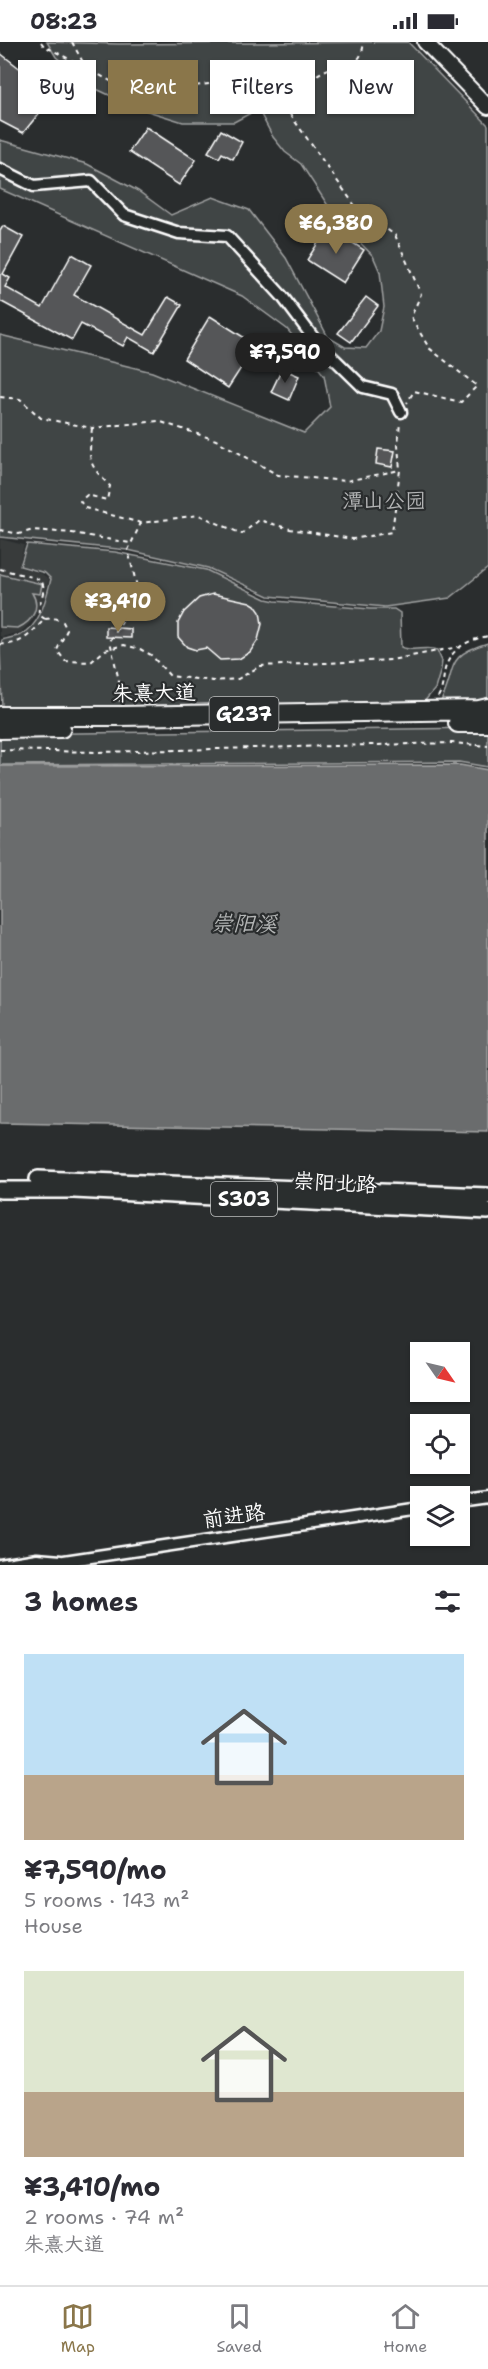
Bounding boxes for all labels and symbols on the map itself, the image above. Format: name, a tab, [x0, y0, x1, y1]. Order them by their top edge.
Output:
pin: ¥6,380	[287, 204, 385, 255]
pin: ¥7,590	[236, 333, 334, 384]
park label: 潭山公园	[342, 487, 426, 515]
pin: ¥3,410	[69, 582, 167, 633]
street label: 朱熹大道	[112, 678, 196, 708]
road number: G237	[210, 697, 278, 731]
water label: 崇阳溪	[211, 908, 278, 939]
street label: 崇阳北路	[292, 1167, 378, 1199]
road number: S303	[211, 1182, 277, 1216]
north arrow	[410, 1342, 470, 1402]
street label: 前进路	[201, 1498, 267, 1534]

